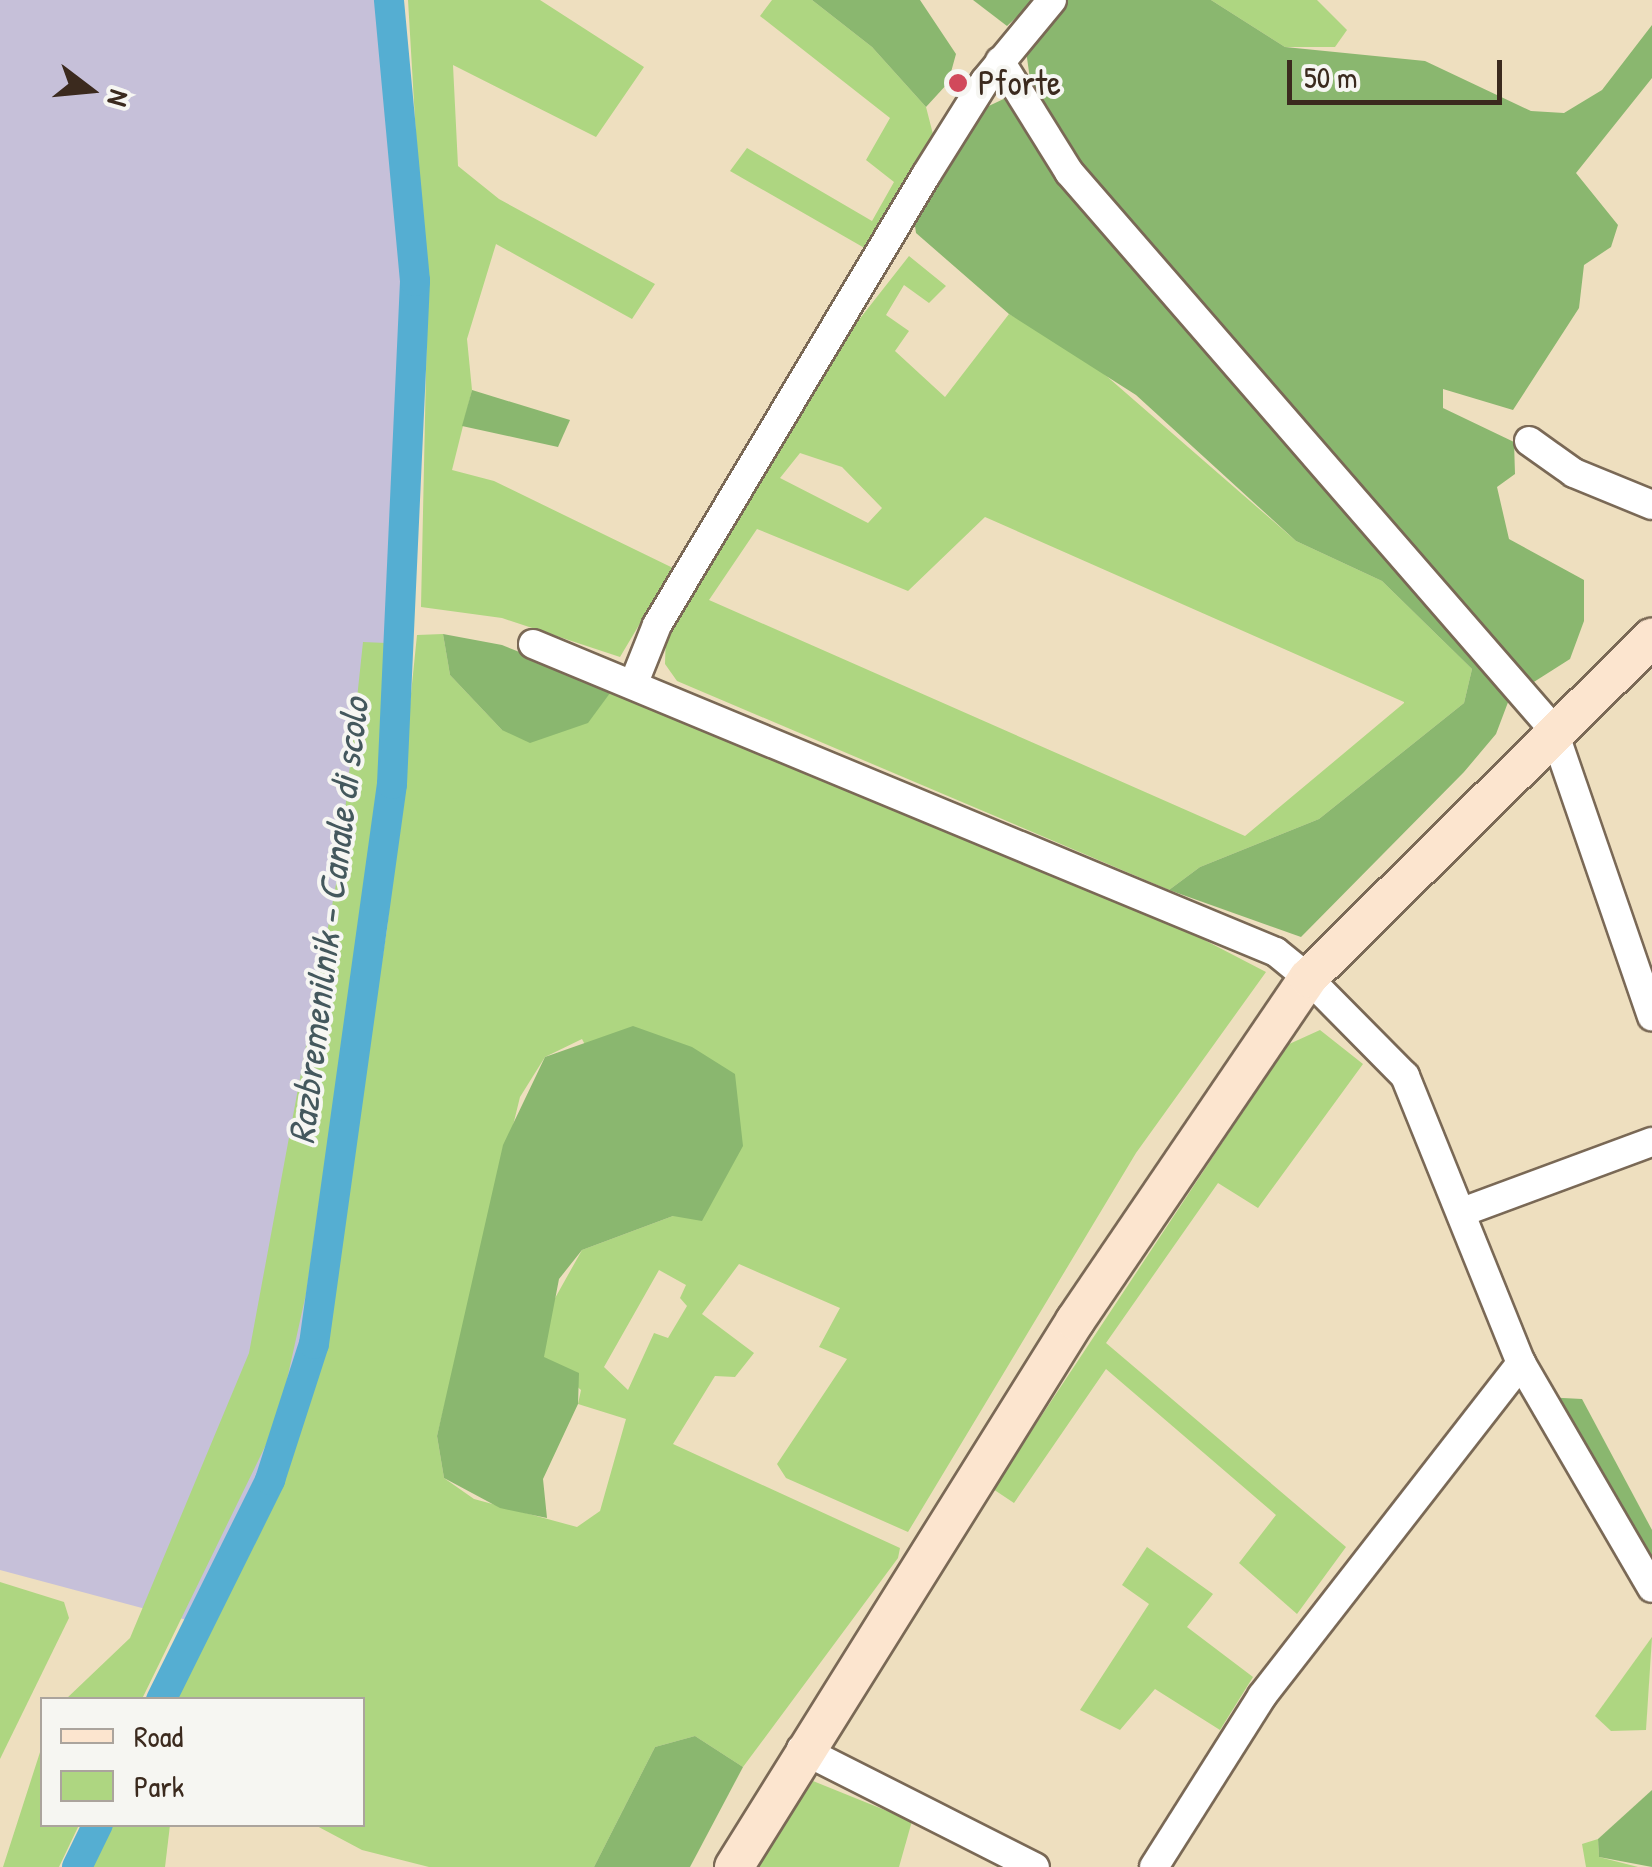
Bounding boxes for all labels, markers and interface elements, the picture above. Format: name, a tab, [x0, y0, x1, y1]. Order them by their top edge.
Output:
north arrow	[40, 40, 140, 140]
scale bar	[1292, 40, 1507, 102]
text: 50 m	[1304, 57, 1357, 97]
place label: Pforte	[978, 62, 1061, 104]
marker: Pforte	[947, 72, 969, 94]
text: N	[99, 86, 139, 111]
water label: Razbremenilnik - Canale di scolo	[278, 695, 378, 1147]
legend	[40, 1697, 365, 1827]
text: Road	[134, 1716, 183, 1756]
text: Park	[134, 1766, 184, 1806]

